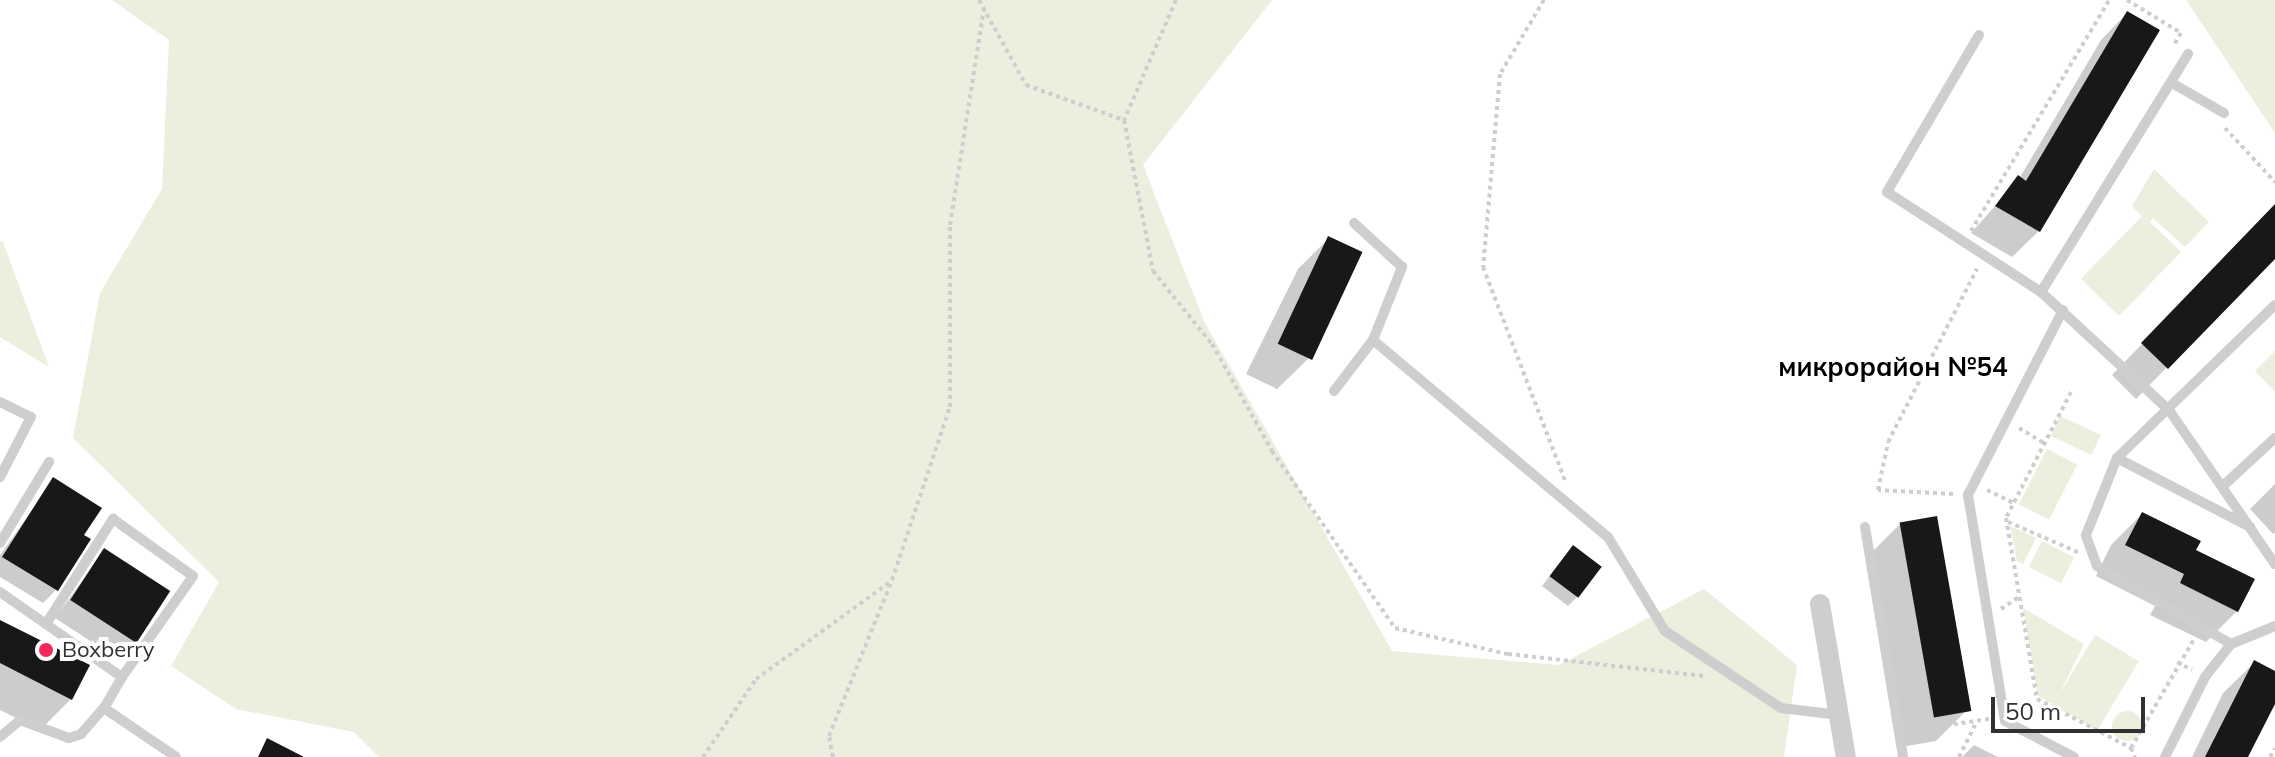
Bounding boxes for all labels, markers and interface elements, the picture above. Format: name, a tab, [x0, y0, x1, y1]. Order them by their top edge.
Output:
district label: микрорайон №54	[1778, 351, 2008, 383]
place label: Boxberry	[62, 637, 155, 663]
marker: Boxberry	[37, 641, 55, 659]
scale bar	[1995, 681, 2149, 731]
text: 50 m	[2005, 696, 2061, 726]

